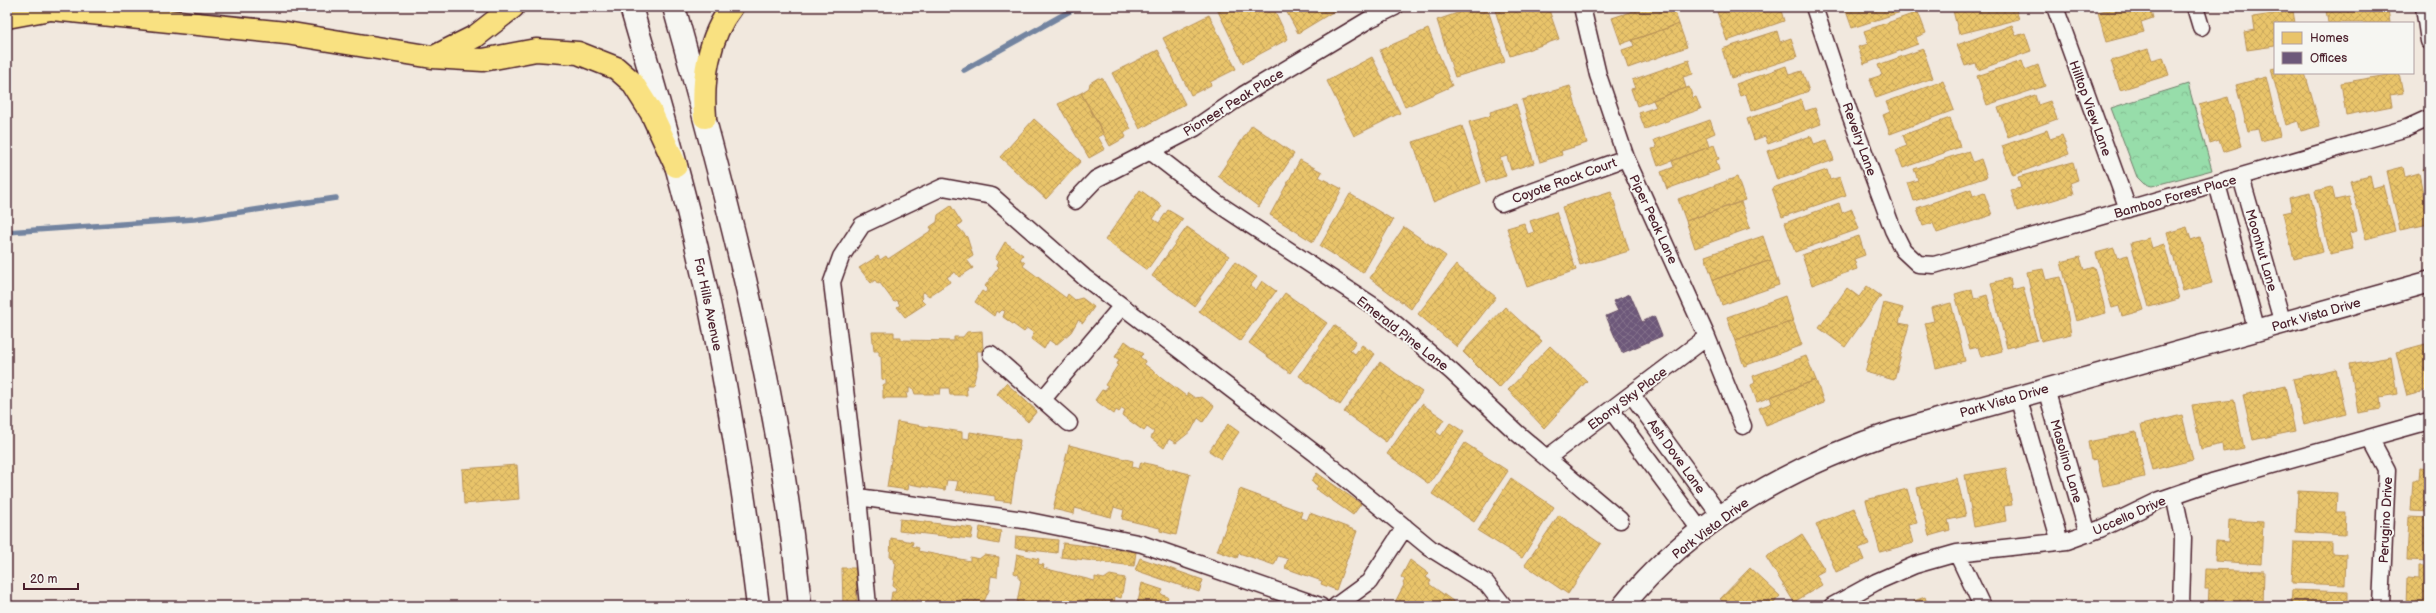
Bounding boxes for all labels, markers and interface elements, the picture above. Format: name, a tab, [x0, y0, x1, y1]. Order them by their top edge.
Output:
legend	[2274, 22, 2414, 74]
text: Homes	[2310, 31, 2349, 46]
text: Offices	[2310, 51, 2347, 66]
street label: Hilltop View Lane	[2065, 58, 2115, 159]
street label: Pioneer Peak Place	[1180, 65, 1287, 140]
street label: Revelry Lane	[1838, 100, 1880, 179]
street label: Coyote Rock Court	[1510, 155, 1619, 207]
street label: Piper Peak Lane	[1625, 172, 1681, 267]
street label: Bamboo Forest Place	[2112, 172, 2239, 222]
street label: Moonhut Lane	[2242, 207, 2280, 293]
street label: Far Hills Avenue	[690, 256, 726, 353]
street label: Emerald Pine Lane	[1353, 293, 1452, 375]
street label: Park Vista Drive	[2270, 295, 2363, 335]
street label: Ebony Sky Place	[1585, 364, 1671, 434]
street label: Park Vista Drive	[1958, 381, 2051, 421]
street label: Ash Dove Lane	[1644, 416, 1709, 497]
street label: Masolino Lane	[2046, 418, 2086, 505]
street label: Perugino Drive	[2376, 476, 2396, 564]
street label: Uccello Drive	[2090, 493, 2169, 539]
street label: Park Vista Drive	[1669, 495, 1752, 563]
scale bar	[24, 565, 78, 591]
text: 20 m	[30, 572, 57, 587]

